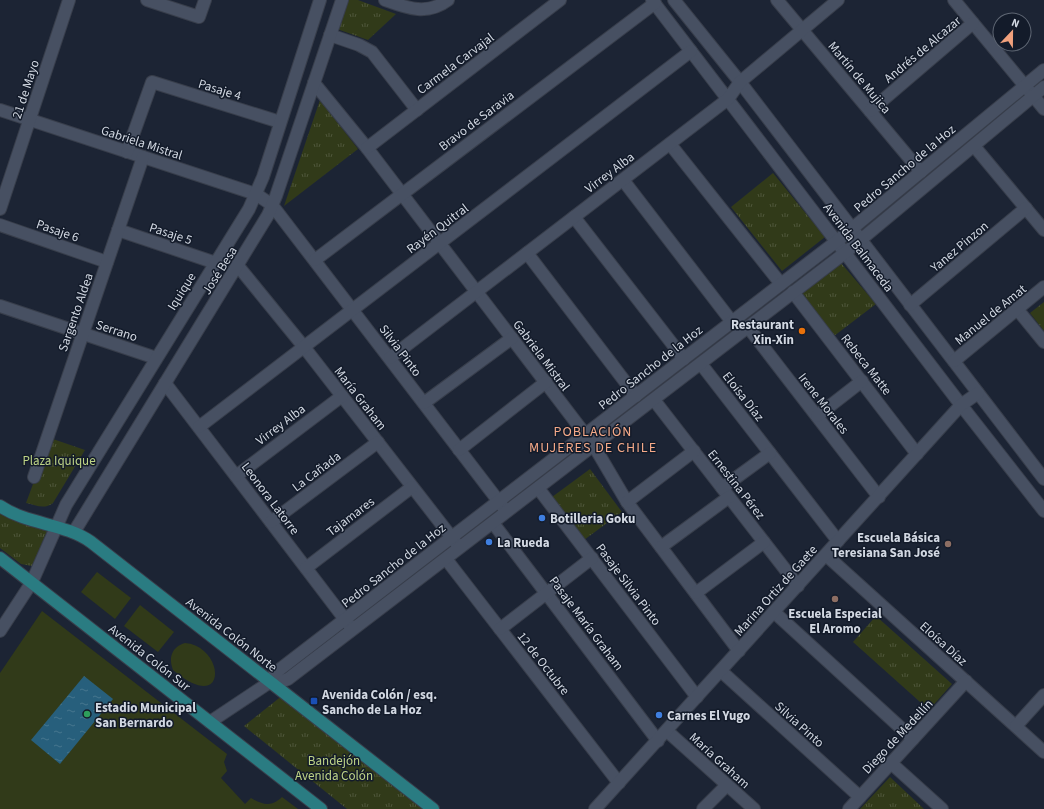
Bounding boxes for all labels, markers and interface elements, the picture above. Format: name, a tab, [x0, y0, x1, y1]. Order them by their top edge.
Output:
street label: Andrés de Alcazar	[880, 12, 965, 87]
north arrow	[992, 12, 1032, 52]
text: N	[1009, 15, 1022, 32]
street label: Carmela Carvajal	[413, 29, 498, 99]
street label: Martín de Mujica	[824, 38, 895, 118]
street label: 21 de Mayo	[8, 58, 44, 121]
street label: Pasaje 4	[196, 75, 244, 105]
street label: Bravo de Saravia	[435, 86, 518, 155]
street label: Gabriela Mistral	[99, 121, 185, 165]
street label: Pedro Sancho de la Hoz	[850, 121, 960, 217]
street label: Virrey Alba	[581, 148, 638, 197]
street label: Rayén Quitral	[403, 200, 472, 258]
street label: Avenida Balmaceda	[819, 200, 898, 296]
street label: Pasaje 6	[34, 215, 81, 247]
street label: Yanez Pinzon	[926, 217, 993, 277]
street label: Pasaje 5	[147, 219, 194, 249]
street label: José Besa	[198, 243, 242, 298]
street label: Iquique	[163, 269, 201, 314]
street label: Sargento Aldea	[54, 271, 98, 354]
street label: Manuel de Amat	[951, 280, 1031, 349]
street label: Serrano	[94, 316, 140, 346]
street label: Gabriela Mistral	[509, 316, 574, 395]
place label: Restaurant Xin-Xin	[731, 316, 794, 349]
street label: Silvia Pinto	[375, 321, 426, 380]
street label: Pedro Sancho de la Hoz	[595, 321, 707, 414]
marker: Restaurant Xin-Xin	[797, 326, 807, 336]
street label: Rebeca Matte	[837, 330, 896, 399]
street label: María Graham	[330, 363, 391, 434]
street label: Eloísa Díaz	[718, 368, 769, 425]
street label: Irene Morales	[794, 369, 853, 438]
street label: Virrey Alba	[252, 400, 309, 449]
district label: POBLACIÓN MUJERES DE CHILE	[529, 422, 657, 458]
street label: Ernestina Pérez	[703, 446, 769, 524]
street label: La Cañada	[288, 447, 345, 496]
park label: Plaza Iquique	[22, 452, 96, 470]
street label: Leonora Latorre	[237, 459, 303, 539]
street label: Tajamares	[323, 492, 379, 541]
place label: Botilleria Goku	[550, 510, 635, 528]
marker: Botilleria Goku	[537, 513, 547, 523]
street label: Pedro Sancho de la Hoz	[338, 519, 450, 612]
place label: Escuela Básica Teresiana San José	[832, 529, 940, 562]
place label: La Rueda	[497, 534, 550, 552]
marker: La Rueda	[484, 537, 494, 547]
marker: Escuela Básica Teresiana San José	[943, 539, 953, 549]
street label: Pasaje Silvia Pinto	[591, 540, 665, 629]
street label: Marina Ortiz de Gaete	[730, 541, 821, 640]
street label: Pasaje María Graham	[545, 573, 628, 674]
street label: Avenida Colón Norte	[182, 593, 281, 676]
marker: Escuela Especial El Aromo	[830, 594, 840, 604]
place label: Escuela Especial El Aromo	[788, 605, 882, 638]
street label: Eloísa Díaz	[916, 618, 971, 670]
street label: Avenida Colón Sur	[105, 620, 194, 696]
street label: 12 de Octubre	[513, 628, 574, 699]
place label: Avenida Colón / esq. Sancho de La Hoz	[321, 686, 437, 719]
street label: Diego de Medellín	[858, 695, 937, 778]
marker: Avenida Colón / esq. Sancho de La Hoz	[309, 696, 319, 706]
street label: Silvia Pinto	[771, 698, 828, 752]
place label: Estadio Municipal San Bernardo	[95, 699, 196, 732]
place label: Carnes El Yugo	[667, 707, 750, 725]
marker: Estadio Municipal San Bernardo	[82, 709, 92, 719]
marker: Carnes El Yugo	[654, 710, 664, 720]
street label: María Graham	[685, 729, 754, 793]
park label: Bandejón Avenida Colón	[295, 752, 373, 785]

